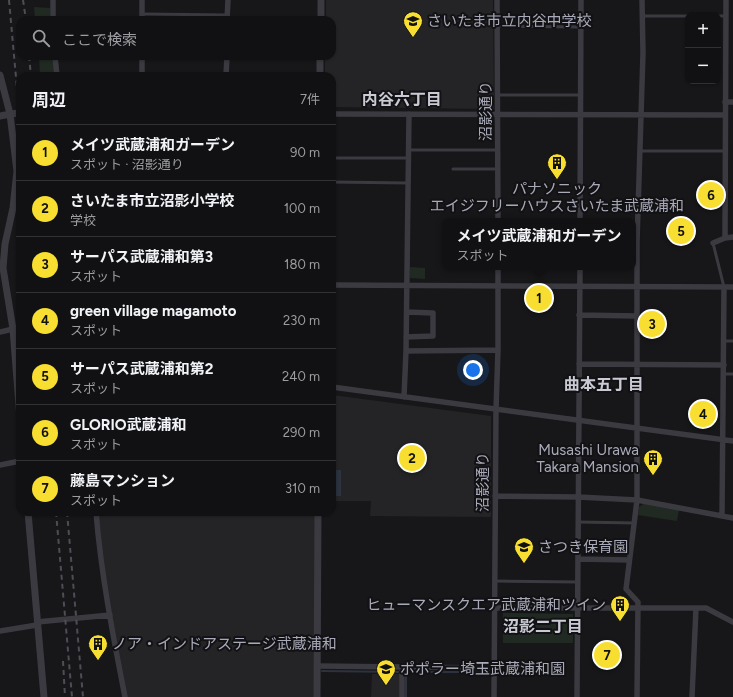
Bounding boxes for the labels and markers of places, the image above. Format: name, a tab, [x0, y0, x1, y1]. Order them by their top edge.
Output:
school or university icon: さいたま市立内谷中学校	[402, 10, 424, 38]
place label: さいたま市立内谷中学校	[427, 12, 592, 30]
building icon: パナソニック エイジフリーハウスさいたま武蔵浦和	[546, 152, 568, 180]
place label: パナソニック エイジフリーハウスさいたま武蔵浦和	[430, 180, 684, 215]
pin: 6	[698, 180, 724, 210]
pin: 5	[668, 216, 694, 246]
pin: 1	[526, 283, 552, 313]
pin: 3	[639, 309, 665, 339]
pin: 4	[690, 399, 716, 429]
place label: Musashi Urawa Takara Mansion	[537, 441, 639, 476]
pin: 2	[399, 443, 425, 473]
building icon: Musashi Urawa Takara Mansion	[642, 448, 664, 476]
school or university icon: さつき保育園	[513, 536, 535, 564]
place label: さつき保育園	[538, 538, 628, 556]
building icon: ヒューマンスクエア武蔵浦和ツイン	[609, 594, 631, 622]
place label: ヒューマンスクエア武蔵浦和ツイン	[366, 596, 606, 614]
building icon: ノア・インドアステージ武蔵浦和	[87, 633, 109, 661]
place label: ノア・インドアステージ武蔵浦和	[112, 635, 337, 653]
pin: 7	[594, 640, 620, 670]
school or university icon: ポポラー埼玉武蔵浦和園	[375, 658, 397, 686]
place label: ポポラー埼玉武蔵浦和園	[400, 660, 565, 678]

